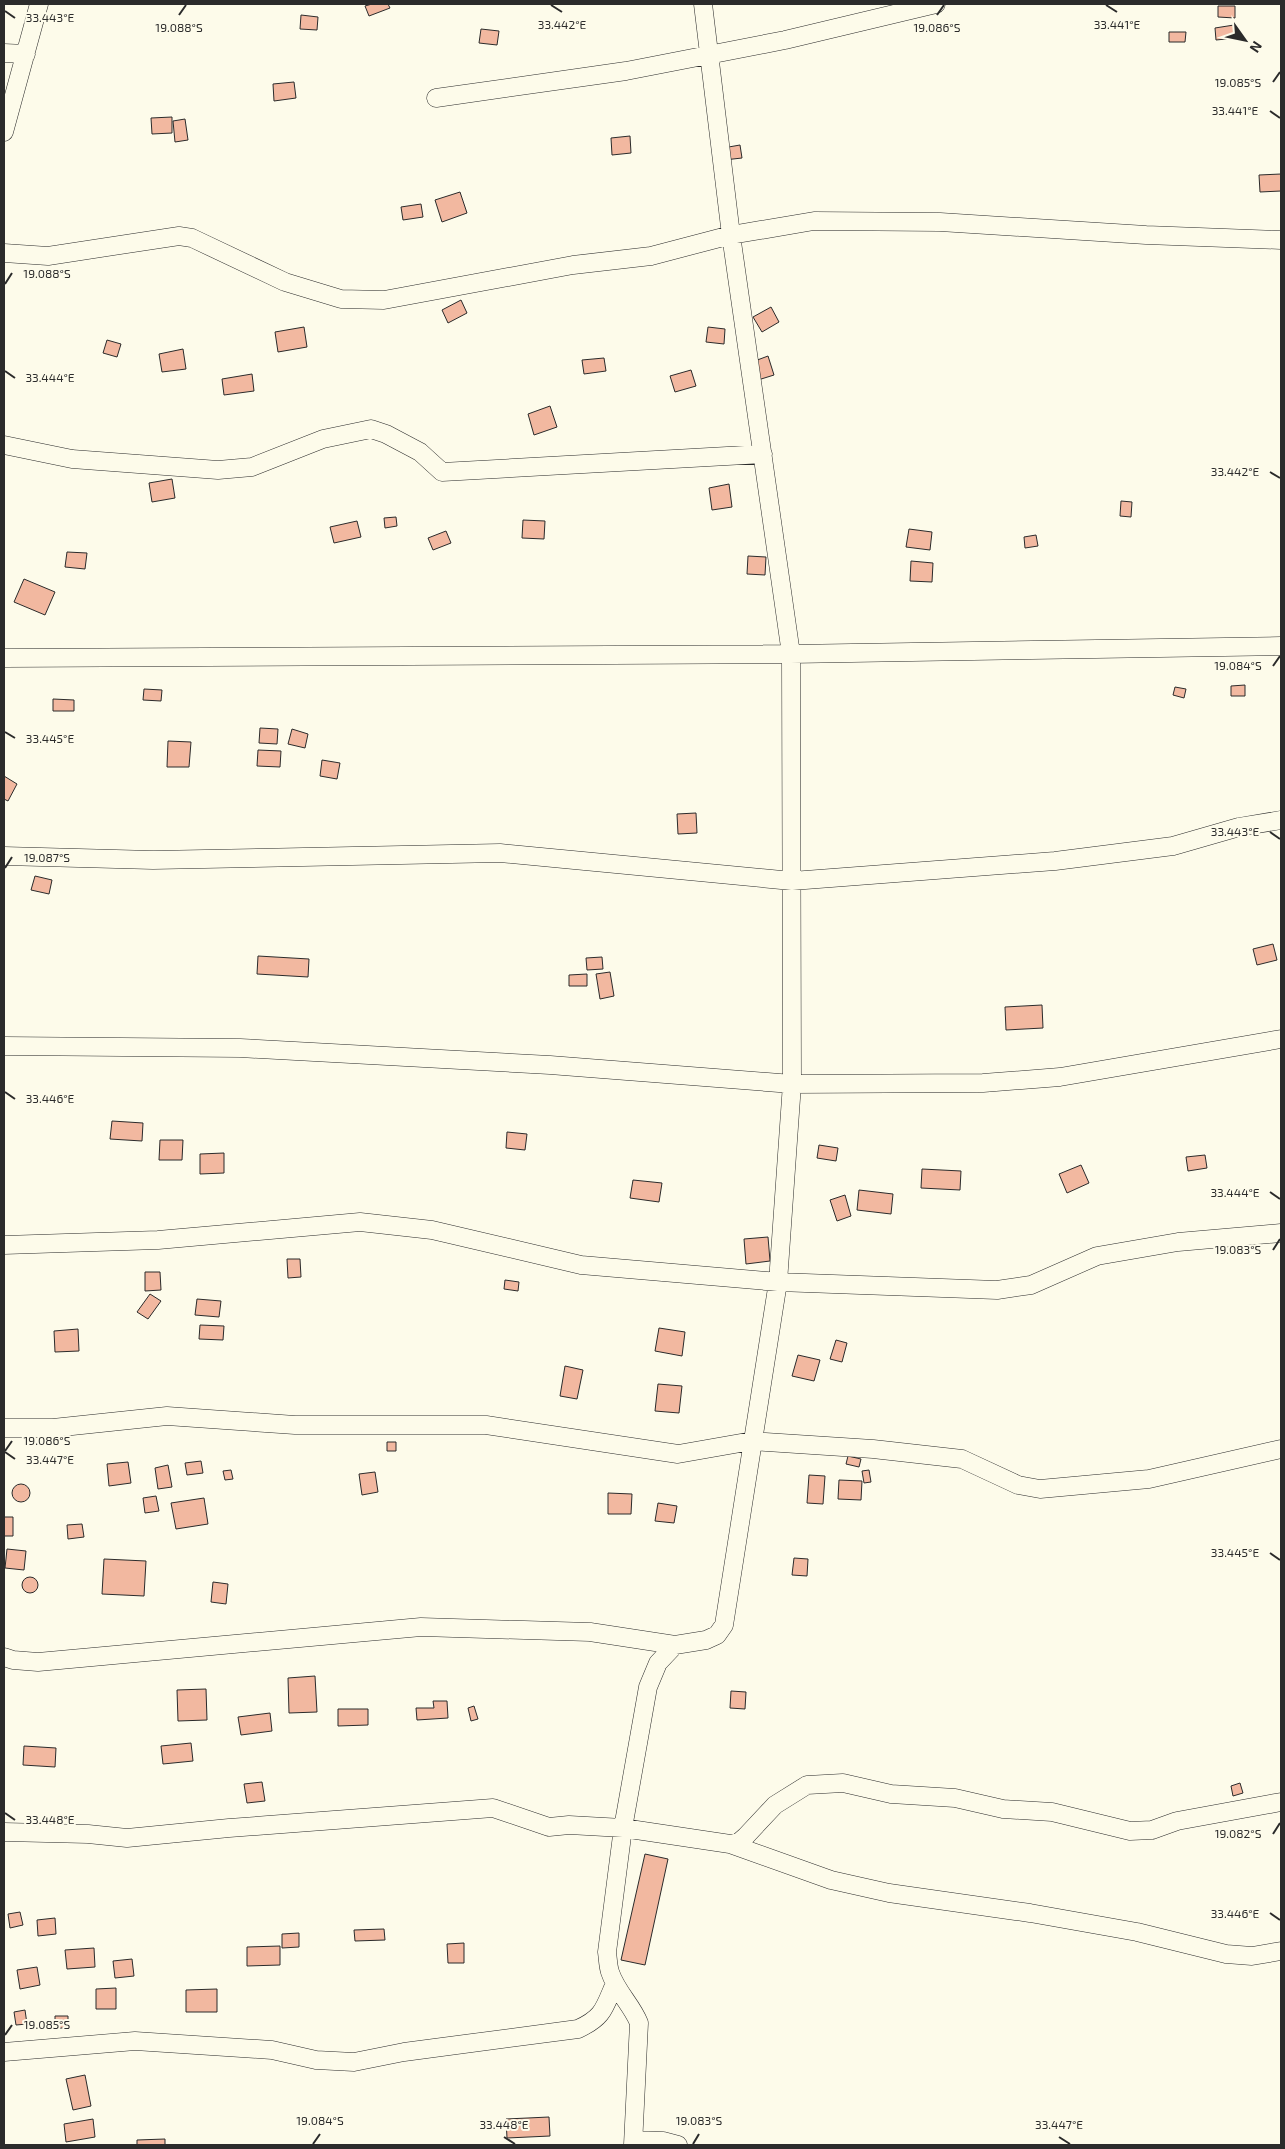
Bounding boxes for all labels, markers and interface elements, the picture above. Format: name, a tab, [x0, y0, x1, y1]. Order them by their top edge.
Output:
text: 33.443°E	[26, 10, 75, 24]
north arrow	[1220, 15, 1270, 65]
text: 33.442°E	[538, 17, 587, 31]
text: 33.441°E	[1094, 17, 1141, 31]
text: 19.088°S	[155, 20, 203, 34]
text: 19.086°S	[914, 20, 961, 34]
text: N	[1246, 38, 1266, 56]
text: 19.085°S	[1215, 75, 1261, 89]
text: 33.441°E	[1212, 103, 1259, 117]
text: 19.088°S	[23, 266, 71, 280]
text: 33.444°E	[25, 370, 75, 384]
text: 33.442°E	[1211, 464, 1260, 478]
text: 19.084°S	[1214, 658, 1262, 672]
text: 33.445°E	[26, 731, 74, 745]
text: 33.443°E	[1211, 824, 1260, 838]
text: 19.087°S	[24, 850, 70, 864]
text: 33.446°E	[26, 1091, 75, 1105]
text: 33.444°E	[1210, 1185, 1260, 1199]
text: 19.083°S	[1215, 1242, 1262, 1256]
text: 19.086°S	[24, 1433, 71, 1447]
text: 33.447°E	[26, 1452, 74, 1466]
text: 33.445°E	[1211, 1545, 1259, 1559]
text: 33.448°E	[25, 1812, 75, 1826]
text: 19.082°S	[1215, 1826, 1262, 1840]
text: 33.446°E	[1211, 1906, 1260, 1920]
text: 19.085°S	[24, 2017, 70, 2031]
text: 19.084°S	[296, 2113, 344, 2127]
text: 19.083°S	[676, 2113, 723, 2127]
text: 33.448°E	[479, 2117, 529, 2131]
text: 33.447°E	[1035, 2117, 1083, 2131]

